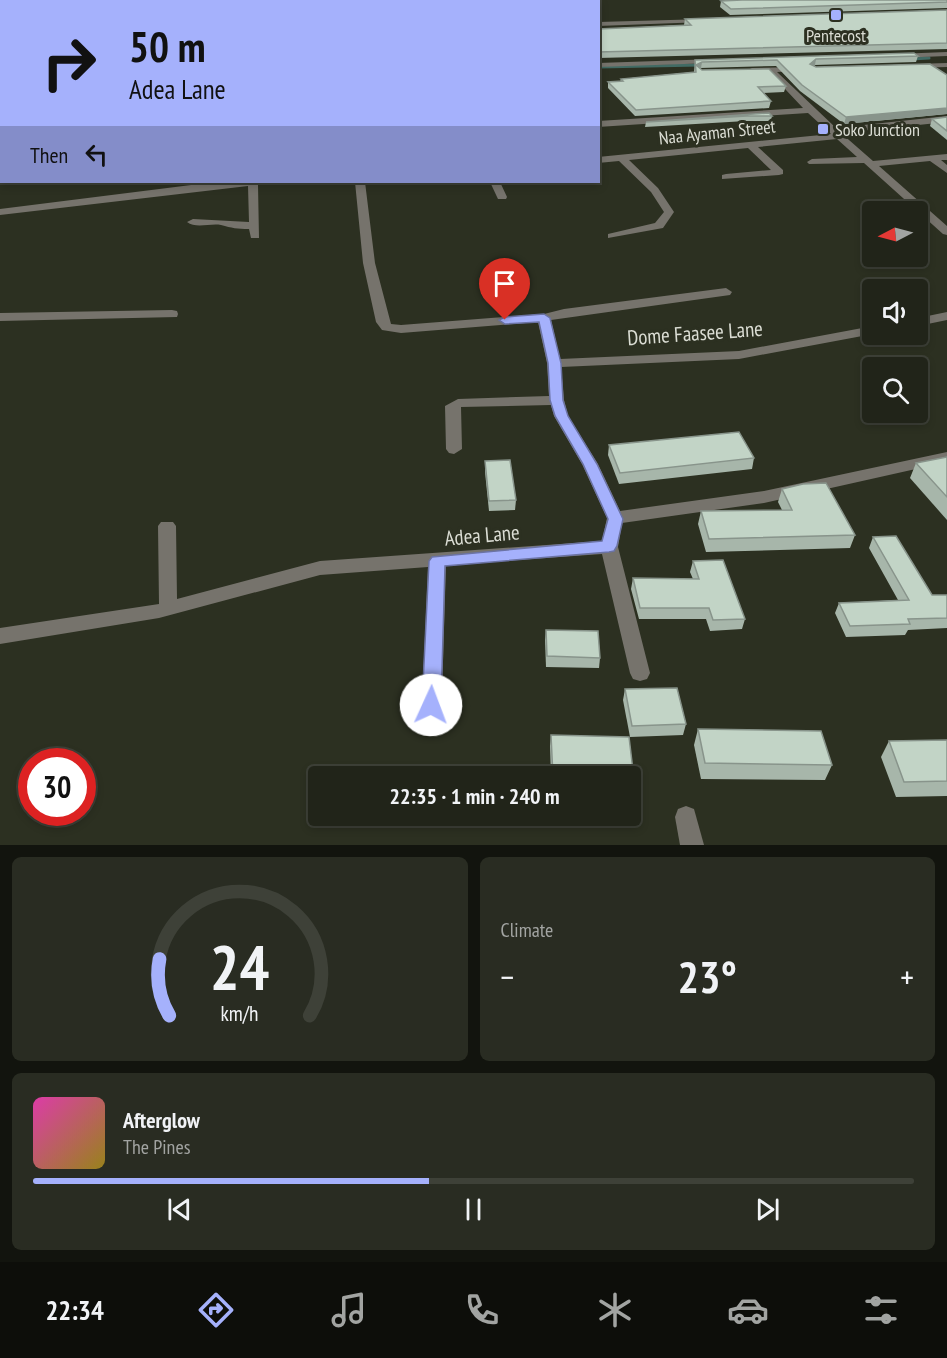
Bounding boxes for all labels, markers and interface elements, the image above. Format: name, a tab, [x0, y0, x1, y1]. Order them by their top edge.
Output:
marker: Pentecost	[829, 8, 843, 22]
text: 50 m	[129, 19, 206, 74]
icon: right	[30, 24, 108, 102]
place label: Pentecost	[806, 24, 866, 47]
text: Adea Lane	[129, 72, 226, 106]
street label: Naa Ayaman Street	[658, 114, 777, 150]
place label: Soko Junction	[835, 118, 920, 141]
marker: Soko Junction	[816, 122, 830, 136]
icon: left	[80, 138, 113, 171]
text: Then	[30, 141, 68, 169]
north arrow	[862, 201, 928, 267]
map controls	[862, 201, 928, 423]
pin	[479, 258, 530, 320]
icon: arrive	[488, 267, 521, 300]
button: sound	[862, 279, 928, 345]
street label: Dome Faasee Lane	[626, 315, 764, 351]
button: search	[862, 357, 928, 423]
street label: Adea Lane	[443, 518, 521, 552]
position arrow	[399, 673, 463, 737]
speed limit sign: 30	[18, 748, 96, 826]
text: 22:35 · 1 min · 240 m	[389, 782, 560, 810]
text: Climate	[501, 917, 553, 943]
text: 24	[210, 926, 270, 1007]
text: 23°	[678, 947, 737, 1005]
text: −	[501, 955, 514, 998]
text: +	[900, 955, 914, 998]
text: km/h	[221, 999, 259, 1027]
text: Afterglow	[123, 1106, 200, 1134]
text: The Pines	[123, 1134, 190, 1160]
icon: previous	[163, 1193, 196, 1226]
icon: pause	[457, 1193, 490, 1226]
icon: next	[751, 1193, 784, 1226]
icon: directions	[195, 1289, 237, 1331]
icon: music	[328, 1289, 370, 1331]
icon: phone	[461, 1289, 503, 1331]
icon: climate	[594, 1289, 636, 1331]
icon: car	[727, 1289, 769, 1331]
icon: filters	[860, 1289, 902, 1331]
text: 22:34	[45, 1293, 104, 1327]

